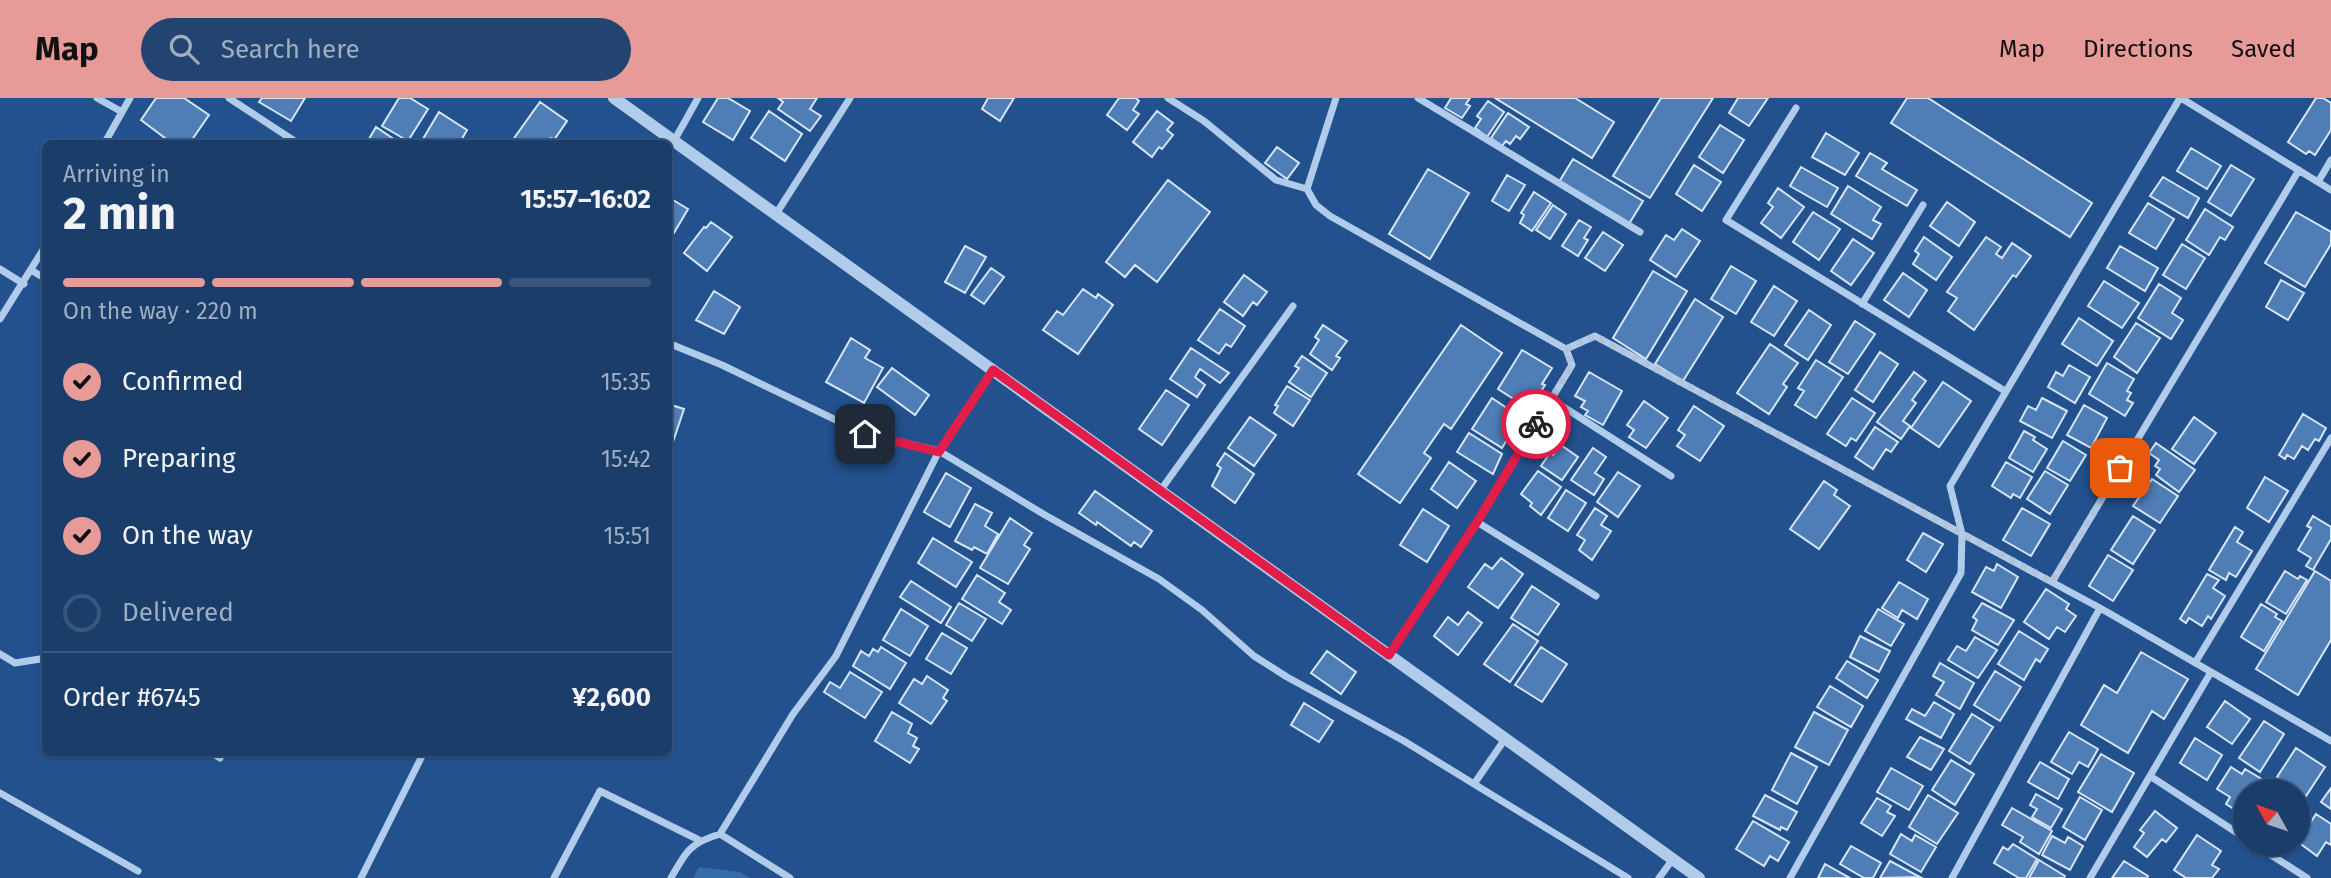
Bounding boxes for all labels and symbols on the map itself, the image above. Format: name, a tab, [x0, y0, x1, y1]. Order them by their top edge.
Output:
courier	[1501, 389, 1571, 459]
pin	[835, 404, 895, 464]
pin	[2090, 438, 2150, 498]
north arrow	[2233, 779, 2310, 856]

